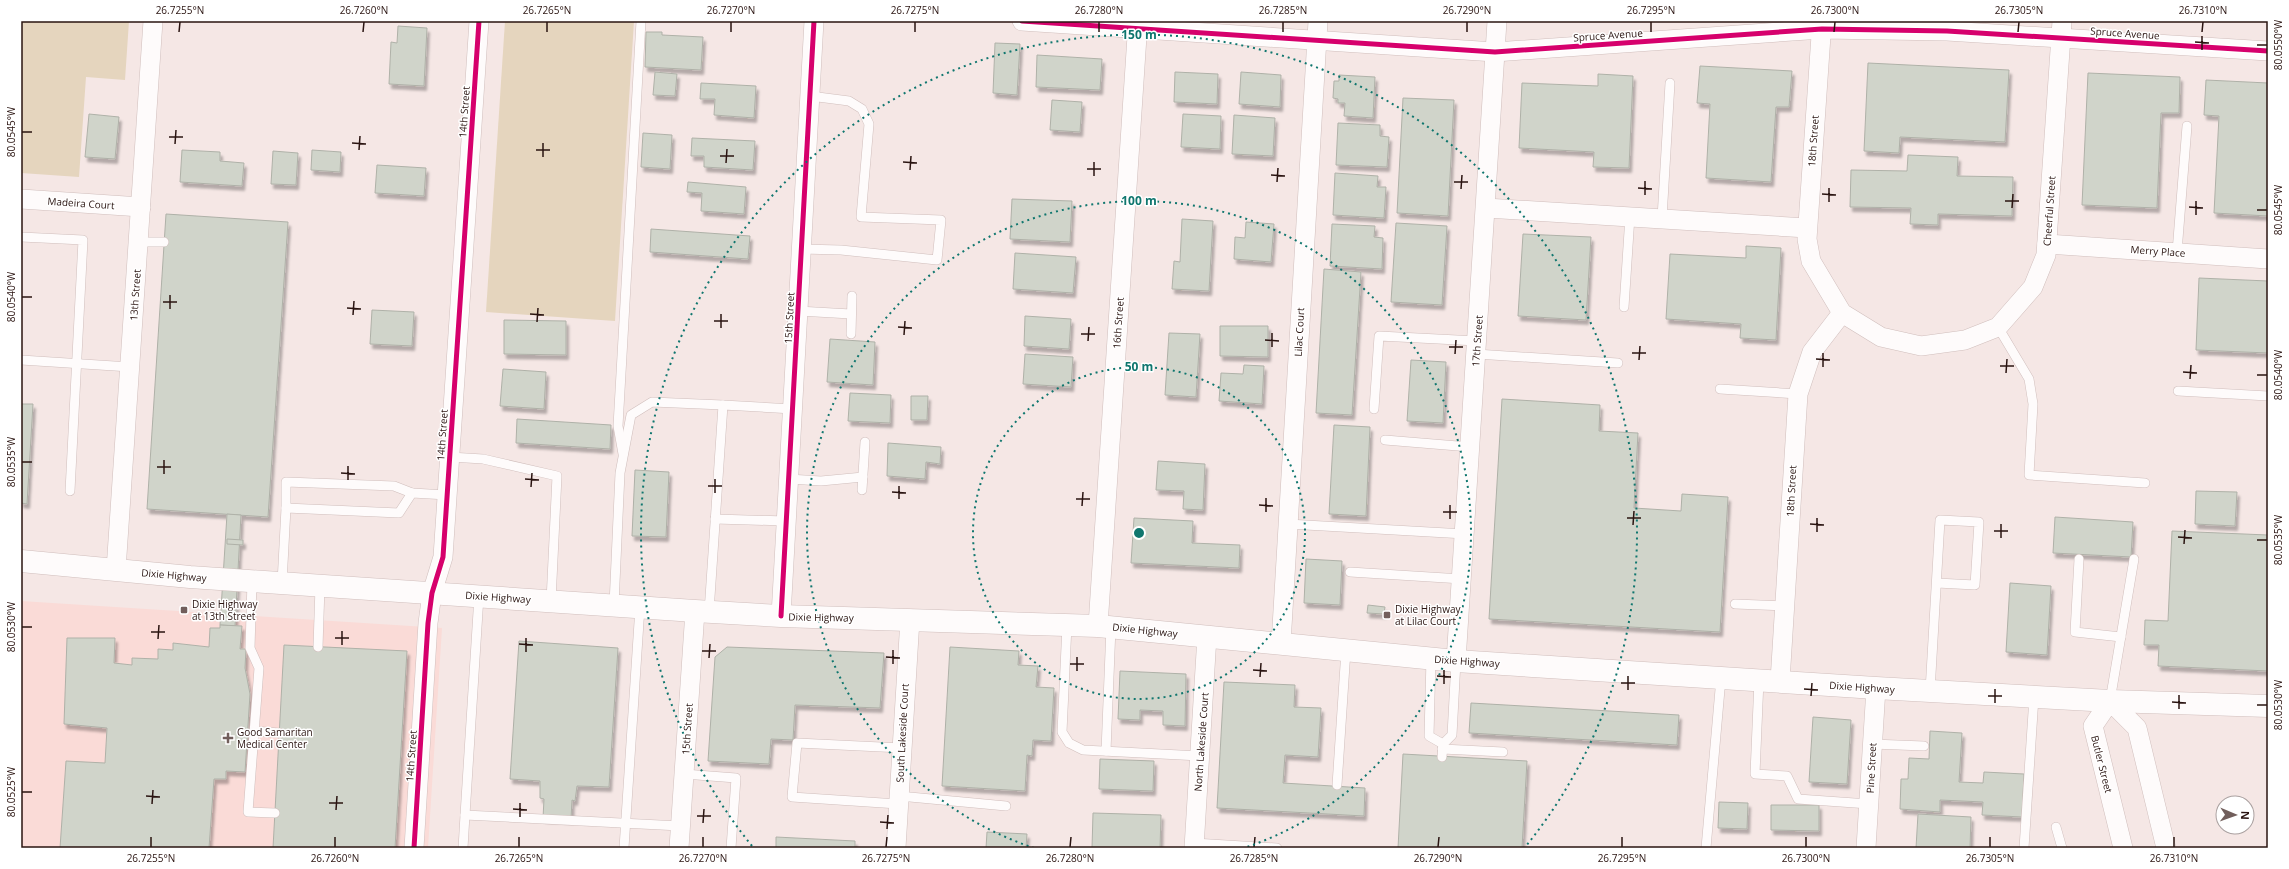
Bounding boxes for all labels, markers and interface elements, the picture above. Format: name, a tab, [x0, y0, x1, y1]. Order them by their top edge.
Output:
text: 26.7255°N	[156, 3, 204, 17]
text: 26.7260°N	[340, 3, 388, 17]
text: 26.7265°N	[523, 3, 571, 17]
text: 26.7270°N	[707, 3, 755, 17]
text: 26.7275°N	[891, 3, 939, 17]
text: 26.7280°N	[1075, 3, 1123, 17]
text: 26.7285°N	[1259, 3, 1307, 17]
text: 26.7290°N	[1443, 3, 1491, 17]
text: 26.7295°N	[1627, 3, 1675, 17]
text: 26.7300°N	[1811, 3, 1859, 17]
text: 26.7305°N	[1995, 3, 2043, 17]
text: 26.7310°N	[2179, 3, 2227, 17]
text: 80.0550°W	[2271, 19, 2285, 70]
street label: Spruce Avenue	[2090, 24, 2161, 42]
text: 150 m	[1121, 26, 1157, 43]
street label: Spruce Avenue	[1573, 26, 1644, 44]
street label: 14th Street	[455, 85, 473, 138]
text: 80.0545°W	[4, 106, 18, 157]
street label: 18th Street	[1804, 114, 1822, 167]
street label: Cheerful Street	[2040, 175, 2058, 247]
text: 80.0545°W	[2271, 184, 2285, 235]
text: 100 m	[1121, 192, 1157, 209]
street label: Madeira Court	[47, 194, 115, 212]
street label: Merry Place	[2130, 242, 2186, 260]
street label: 13th Street	[126, 268, 144, 321]
text: 80.0540°W	[4, 271, 18, 322]
street label: 15th Street	[781, 291, 797, 344]
street label: 16th Street	[1109, 296, 1127, 349]
street label: Lilac Court	[1291, 307, 1307, 357]
street label: 17th Street	[1468, 314, 1486, 367]
text: 80.0540°W	[2271, 349, 2285, 400]
text: 50 m	[1125, 358, 1153, 375]
street label: 14th Street	[433, 408, 451, 461]
text: 80.0535°W	[4, 436, 18, 487]
street label: 18th Street	[1783, 464, 1799, 517]
text: 80.0535°W	[2271, 514, 2285, 565]
centre of rings	[1132, 526, 1146, 540]
street label: Dixie Highway	[141, 565, 208, 585]
street label: Dixie Highway	[465, 588, 532, 606]
place label: Dixie Highway at 13th Street	[192, 597, 259, 623]
text: 80.0530°W	[4, 601, 18, 652]
place label: Dixie Highway at Lilac Court	[1395, 602, 1462, 628]
marker: Dixie Highway at 13th Street	[179, 605, 189, 615]
street label: Dixie Highway	[788, 609, 855, 625]
marker: Dixie Highway at Lilac Court	[1382, 610, 1392, 620]
street label: Dixie Highway	[1112, 620, 1179, 640]
street label: Dixie Highway	[1434, 652, 1501, 670]
street label: Dixie Highway	[1829, 678, 1896, 696]
text: 80.0530°W	[2271, 679, 2285, 730]
street label: South Lakeside Court	[892, 683, 912, 783]
street label: North Lakeside Court	[1191, 692, 1211, 792]
street label: 15th Street	[678, 702, 696, 755]
place label: Good Samaritan Medical Center	[237, 725, 313, 751]
street label: 14th Street	[402, 729, 420, 782]
marker: Good Samaritan Medical Center	[222, 732, 234, 744]
street label: Butler Street	[2088, 734, 2116, 795]
street label: Pine Street	[1863, 742, 1879, 794]
text: 80.0525°W	[4, 766, 18, 817]
north arrow	[2215, 795, 2255, 835]
text: N	[2238, 811, 2253, 820]
text: 26.7255°N	[127, 851, 175, 865]
text: 26.7260°N	[311, 851, 359, 865]
text: 26.7265°N	[495, 851, 543, 865]
text: 26.7270°N	[679, 851, 727, 865]
text: 26.7275°N	[862, 851, 910, 865]
text: 26.7280°N	[1046, 851, 1094, 865]
text: 26.7285°N	[1230, 851, 1278, 865]
text: 26.7290°N	[1414, 851, 1462, 865]
text: 26.7295°N	[1598, 851, 1646, 865]
text: 26.7300°N	[1782, 851, 1830, 865]
text: 26.7305°N	[1966, 851, 2014, 865]
text: 26.7310°N	[2150, 851, 2198, 865]

